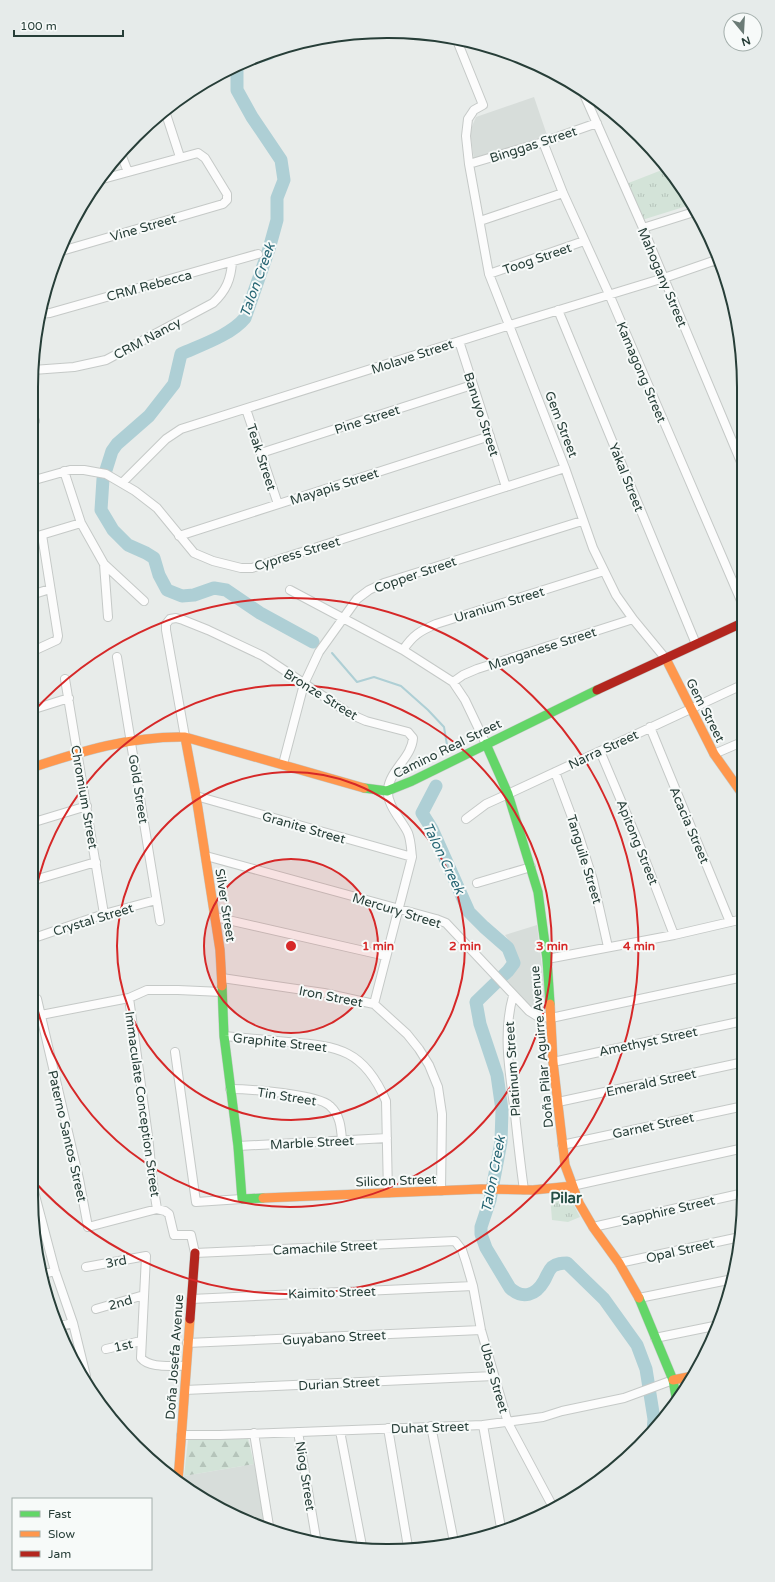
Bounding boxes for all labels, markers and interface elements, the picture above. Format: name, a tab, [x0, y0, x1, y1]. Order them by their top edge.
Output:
scale bar	[14, 12, 123, 38]
north arrow	[723, 12, 763, 52]
text: 100 m	[20, 19, 57, 33]
text: N	[740, 33, 752, 49]
street label: Binggas Street	[488, 123, 579, 167]
street label: Vine Street	[108, 211, 178, 245]
street label: Mahogany Street	[634, 225, 690, 330]
water label: Talon Creek	[236, 239, 279, 320]
street label: Toog Street	[501, 240, 574, 278]
street label: CRM Rebecca	[105, 267, 194, 305]
street label: CRM Nancy	[111, 314, 184, 363]
street label: Kamagong Street	[613, 320, 670, 425]
street label: Molave Street	[369, 336, 455, 378]
street label: Banuyo Street	[460, 370, 502, 458]
street label: Gem Street	[541, 389, 581, 460]
street label: Pine Street	[333, 402, 402, 438]
street label: Teak Street	[243, 422, 279, 493]
street label: Yakal Street	[605, 441, 647, 514]
street label: Mayapis Street	[288, 465, 381, 509]
street label: Cypress Street	[253, 533, 342, 575]
street label: Copper Street	[372, 553, 459, 597]
street label: Uranium Street	[452, 584, 546, 626]
street label: Manganese Street	[486, 624, 598, 674]
street label: Bronze Street	[281, 666, 360, 724]
street label: Gem Street	[682, 676, 728, 745]
street label: Camino Real Street	[391, 716, 504, 782]
street label: Narra Street	[566, 727, 641, 773]
street label: Chromium Street	[67, 744, 101, 850]
street label: Gold Street	[125, 753, 151, 825]
street label: Acacia Street	[666, 785, 712, 866]
street label: Apitong Street	[613, 797, 661, 887]
street label: Granite Street	[260, 808, 347, 848]
street label: Tanguile Street	[563, 813, 605, 906]
water label: Talon Creek	[419, 820, 469, 898]
street label: Silver Street	[211, 867, 239, 943]
street label: Mercury Street	[350, 890, 443, 932]
street label: Crystal Street	[51, 900, 135, 940]
centre of rings	[284, 939, 298, 953]
text: 1 min	[362, 939, 394, 953]
text: 2 min	[449, 939, 481, 953]
text: 3 min	[536, 939, 568, 953]
text: 4 min	[623, 939, 655, 953]
street label: Doña Pilar Aguirre Avenue	[527, 965, 557, 1129]
street label: Iron Street	[298, 983, 364, 1011]
street label: Immaculate Conception Street	[121, 1010, 163, 1198]
street label: Platinum Street	[502, 1021, 524, 1117]
street label: Amethyst Street	[597, 1024, 699, 1060]
street label: Graphite Street	[232, 1030, 328, 1056]
street label: Emerald Street	[605, 1066, 698, 1100]
street label: Paterno Santos Street	[44, 1069, 90, 1204]
street label: Tin Street	[256, 1084, 317, 1110]
street label: Garnet Street	[611, 1110, 695, 1142]
street label: Marble Street	[270, 1133, 355, 1153]
water label: Talon Creek	[478, 1133, 510, 1214]
street label: Silicon Street	[355, 1172, 437, 1190]
district label: Pilar	[550, 1189, 582, 1207]
street label: Sapphire Street	[620, 1192, 717, 1230]
street label: Opal Street	[644, 1235, 716, 1267]
street label: Camachile Street	[272, 1237, 378, 1259]
street label: 3rd	[104, 1252, 128, 1272]
street label: Kaimito Street	[288, 1283, 376, 1303]
street label: 2nd	[106, 1292, 134, 1314]
street label: Doña Josefa Avenue	[163, 1294, 187, 1420]
street label: Guyabano Street	[282, 1327, 386, 1349]
street label: 1st	[112, 1336, 134, 1356]
street label: Ubas Street	[476, 1341, 512, 1415]
street label: Durian Street	[298, 1374, 380, 1394]
street label: Duhat Street	[391, 1419, 469, 1437]
street label: Niog Street	[292, 1440, 318, 1512]
legend	[12, 1498, 152, 1570]
text: Fast	[48, 1507, 72, 1521]
text: Slow	[48, 1527, 75, 1541]
text: Jam	[48, 1547, 71, 1561]

